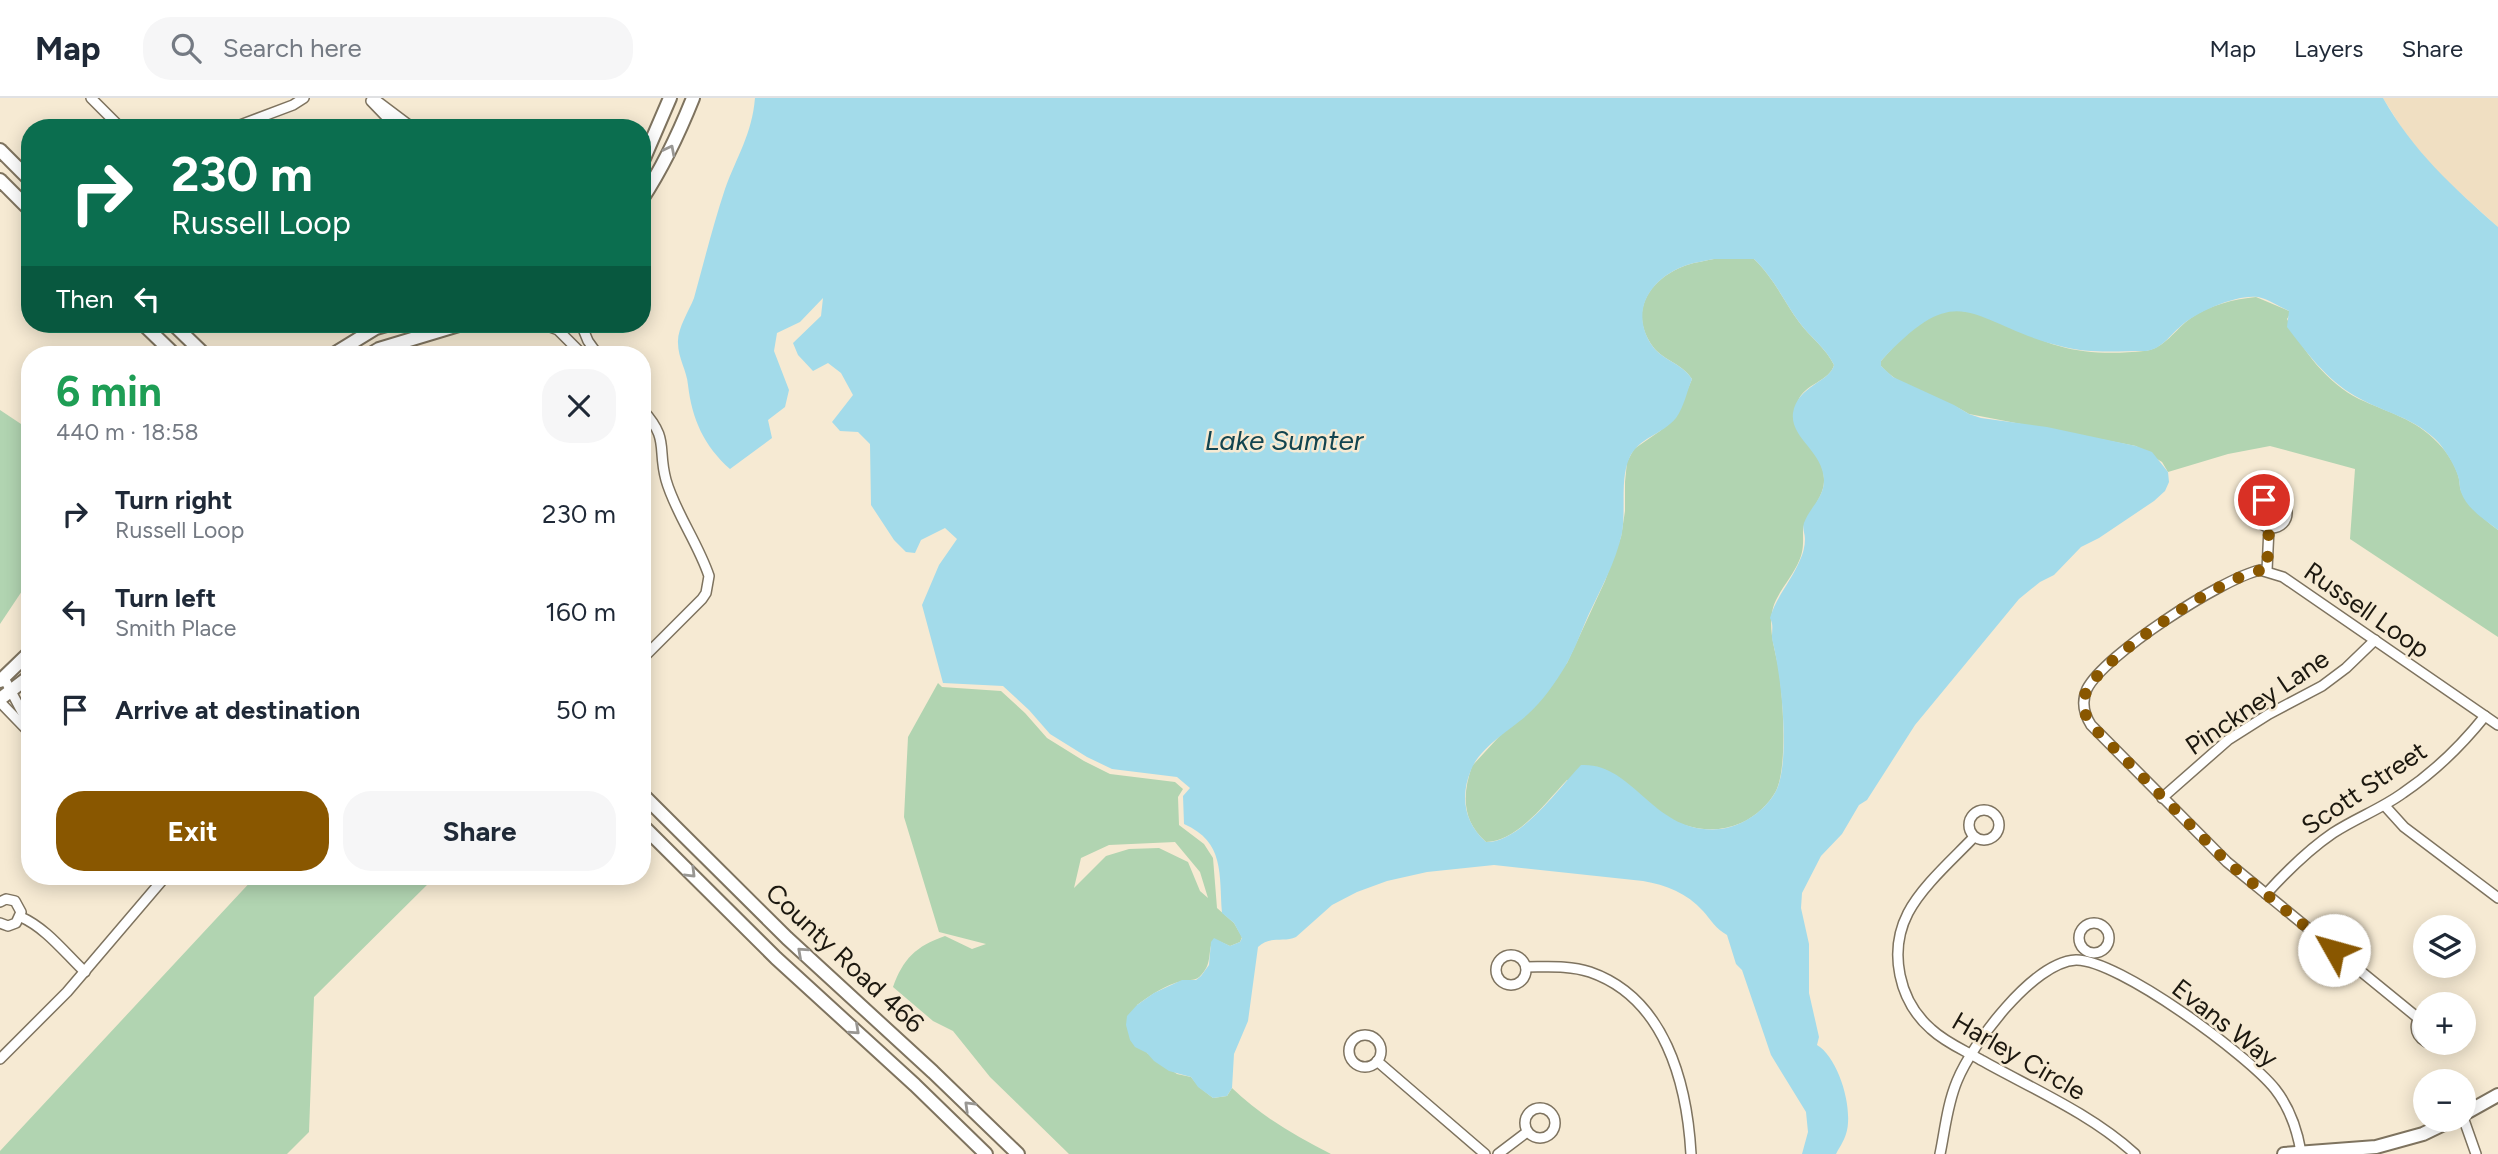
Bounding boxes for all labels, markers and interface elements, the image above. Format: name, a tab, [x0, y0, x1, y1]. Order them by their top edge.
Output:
search box	[143, 17, 633, 80]
text: Map	[35, 29, 101, 68]
icon: search	[167, 29, 205, 67]
text: Search here	[223, 32, 362, 64]
text: Map	[2209, 34, 2256, 63]
text: Layers	[2294, 34, 2363, 63]
text: Share	[2401, 34, 2463, 63]
text: 230 m	[171, 144, 313, 203]
one-way arrow	[662, 145, 676, 157]
icon: right	[56, 147, 147, 238]
text: Russell Loop	[171, 204, 351, 242]
icon: left	[128, 280, 166, 318]
text: Then	[56, 283, 114, 315]
text: 6 min	[56, 366, 162, 417]
button: close	[542, 369, 616, 443]
text: 440 m · 18:58	[56, 418, 199, 446]
water label: Lake Sumter	[1205, 423, 1365, 457]
pin	[2234, 470, 2294, 530]
icon: arrive	[2245, 481, 2283, 519]
text: Turn right	[115, 484, 232, 516]
icon: right	[56, 495, 94, 533]
text: 230 m	[542, 498, 616, 530]
text: Russell Loop	[115, 516, 244, 544]
street label: Russell Loop	[2298, 555, 2436, 665]
text: Turn left	[115, 582, 216, 614]
icon: left	[56, 593, 94, 631]
text: 160 m	[545, 596, 616, 628]
text: Smith Place	[115, 614, 236, 642]
street label: Pinckney Lane	[2179, 642, 2335, 762]
icon: arrive	[56, 691, 94, 729]
text: Arrive at destination	[115, 694, 360, 726]
text: 50 m	[556, 694, 616, 726]
street label: Scott Street	[2295, 734, 2433, 842]
button: Exit	[56, 791, 329, 871]
button: Share	[343, 791, 616, 871]
one-way arrow	[682, 865, 695, 878]
street label: County Road 466	[759, 877, 931, 1039]
position arrow	[2297, 913, 2371, 987]
map controls	[2413, 915, 2476, 1132]
button: layers	[2413, 915, 2476, 978]
one-way arrow	[797, 947, 810, 960]
street label: Evans Way	[2166, 972, 2285, 1074]
button: +	[2413, 992, 2476, 1055]
street label: Harley Circle	[1947, 1005, 2091, 1107]
one-way arrow	[847, 1022, 860, 1034]
button: −	[2413, 1069, 2476, 1132]
one-way arrow	[964, 1102, 977, 1115]

